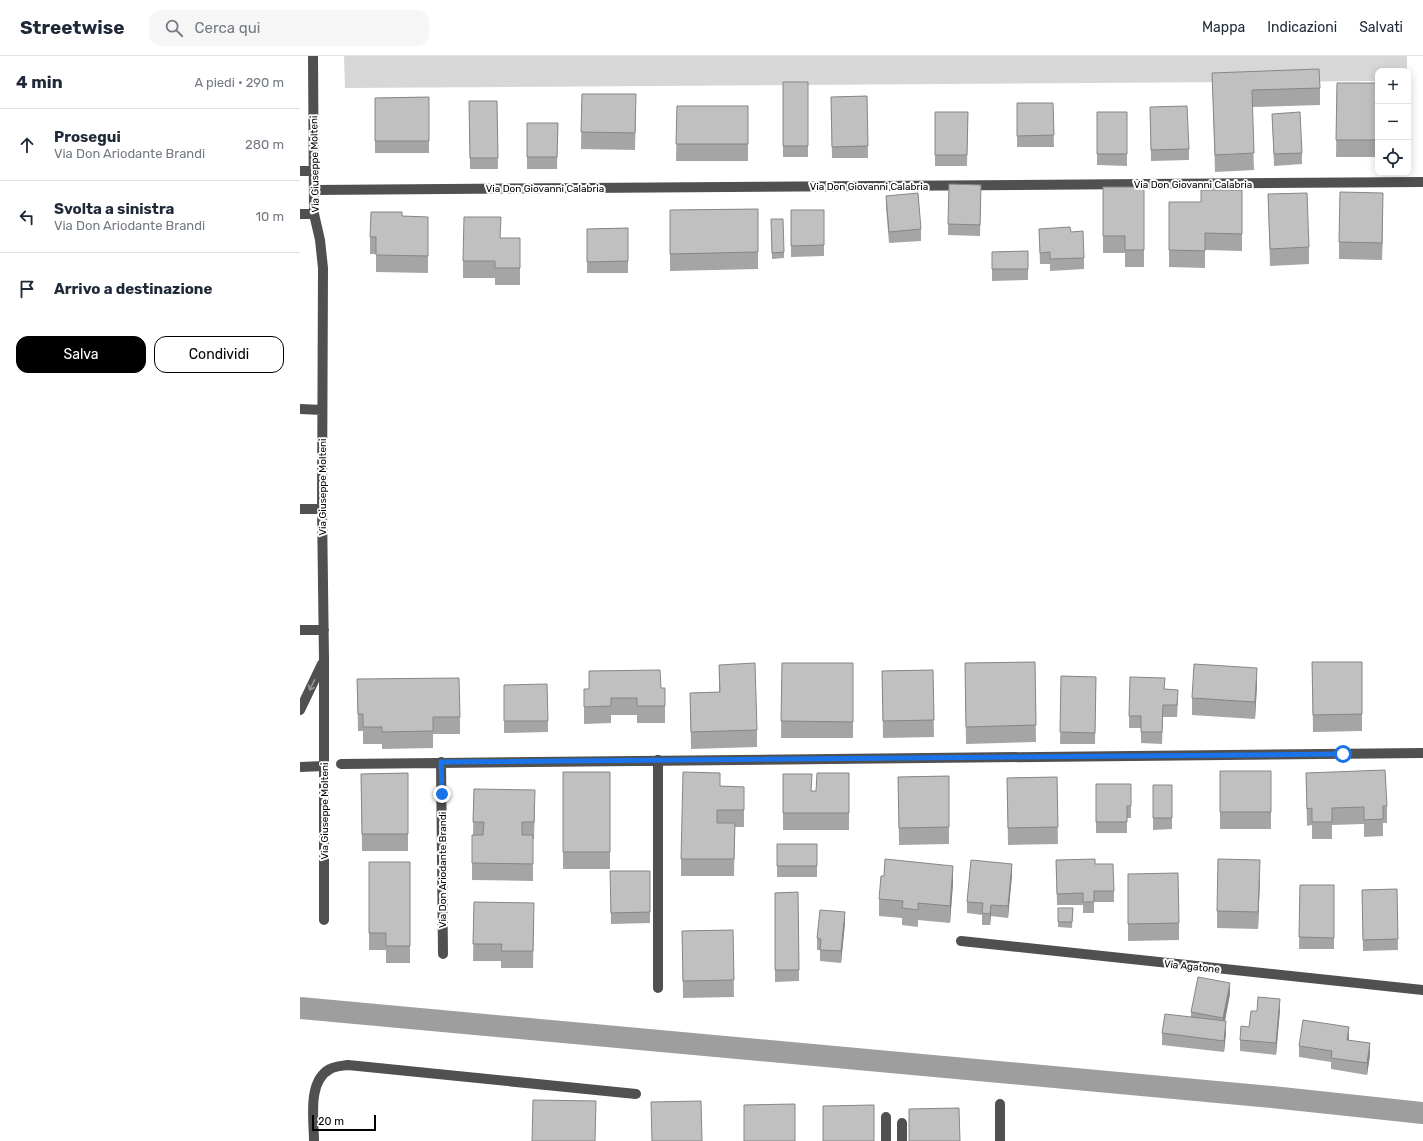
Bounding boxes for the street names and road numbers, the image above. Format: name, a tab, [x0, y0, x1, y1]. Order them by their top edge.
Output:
street label: Via Giuseppe Molteni	[308, 115, 322, 213]
street label: Via Don Giovanni Calabria	[1134, 179, 1252, 191]
street label: Via Don Giovanni Calabria	[810, 181, 928, 193]
street label: Via Don Giovanni Calabria	[486, 183, 604, 195]
street label: Via Giuseppe Molteni	[317, 439, 329, 535]
street label: Via Giuseppe Molteni	[319, 763, 331, 859]
street label: Via Don Ariodante Brandi	[437, 812, 449, 928]
street label: Via Agatone	[1163, 958, 1221, 976]

